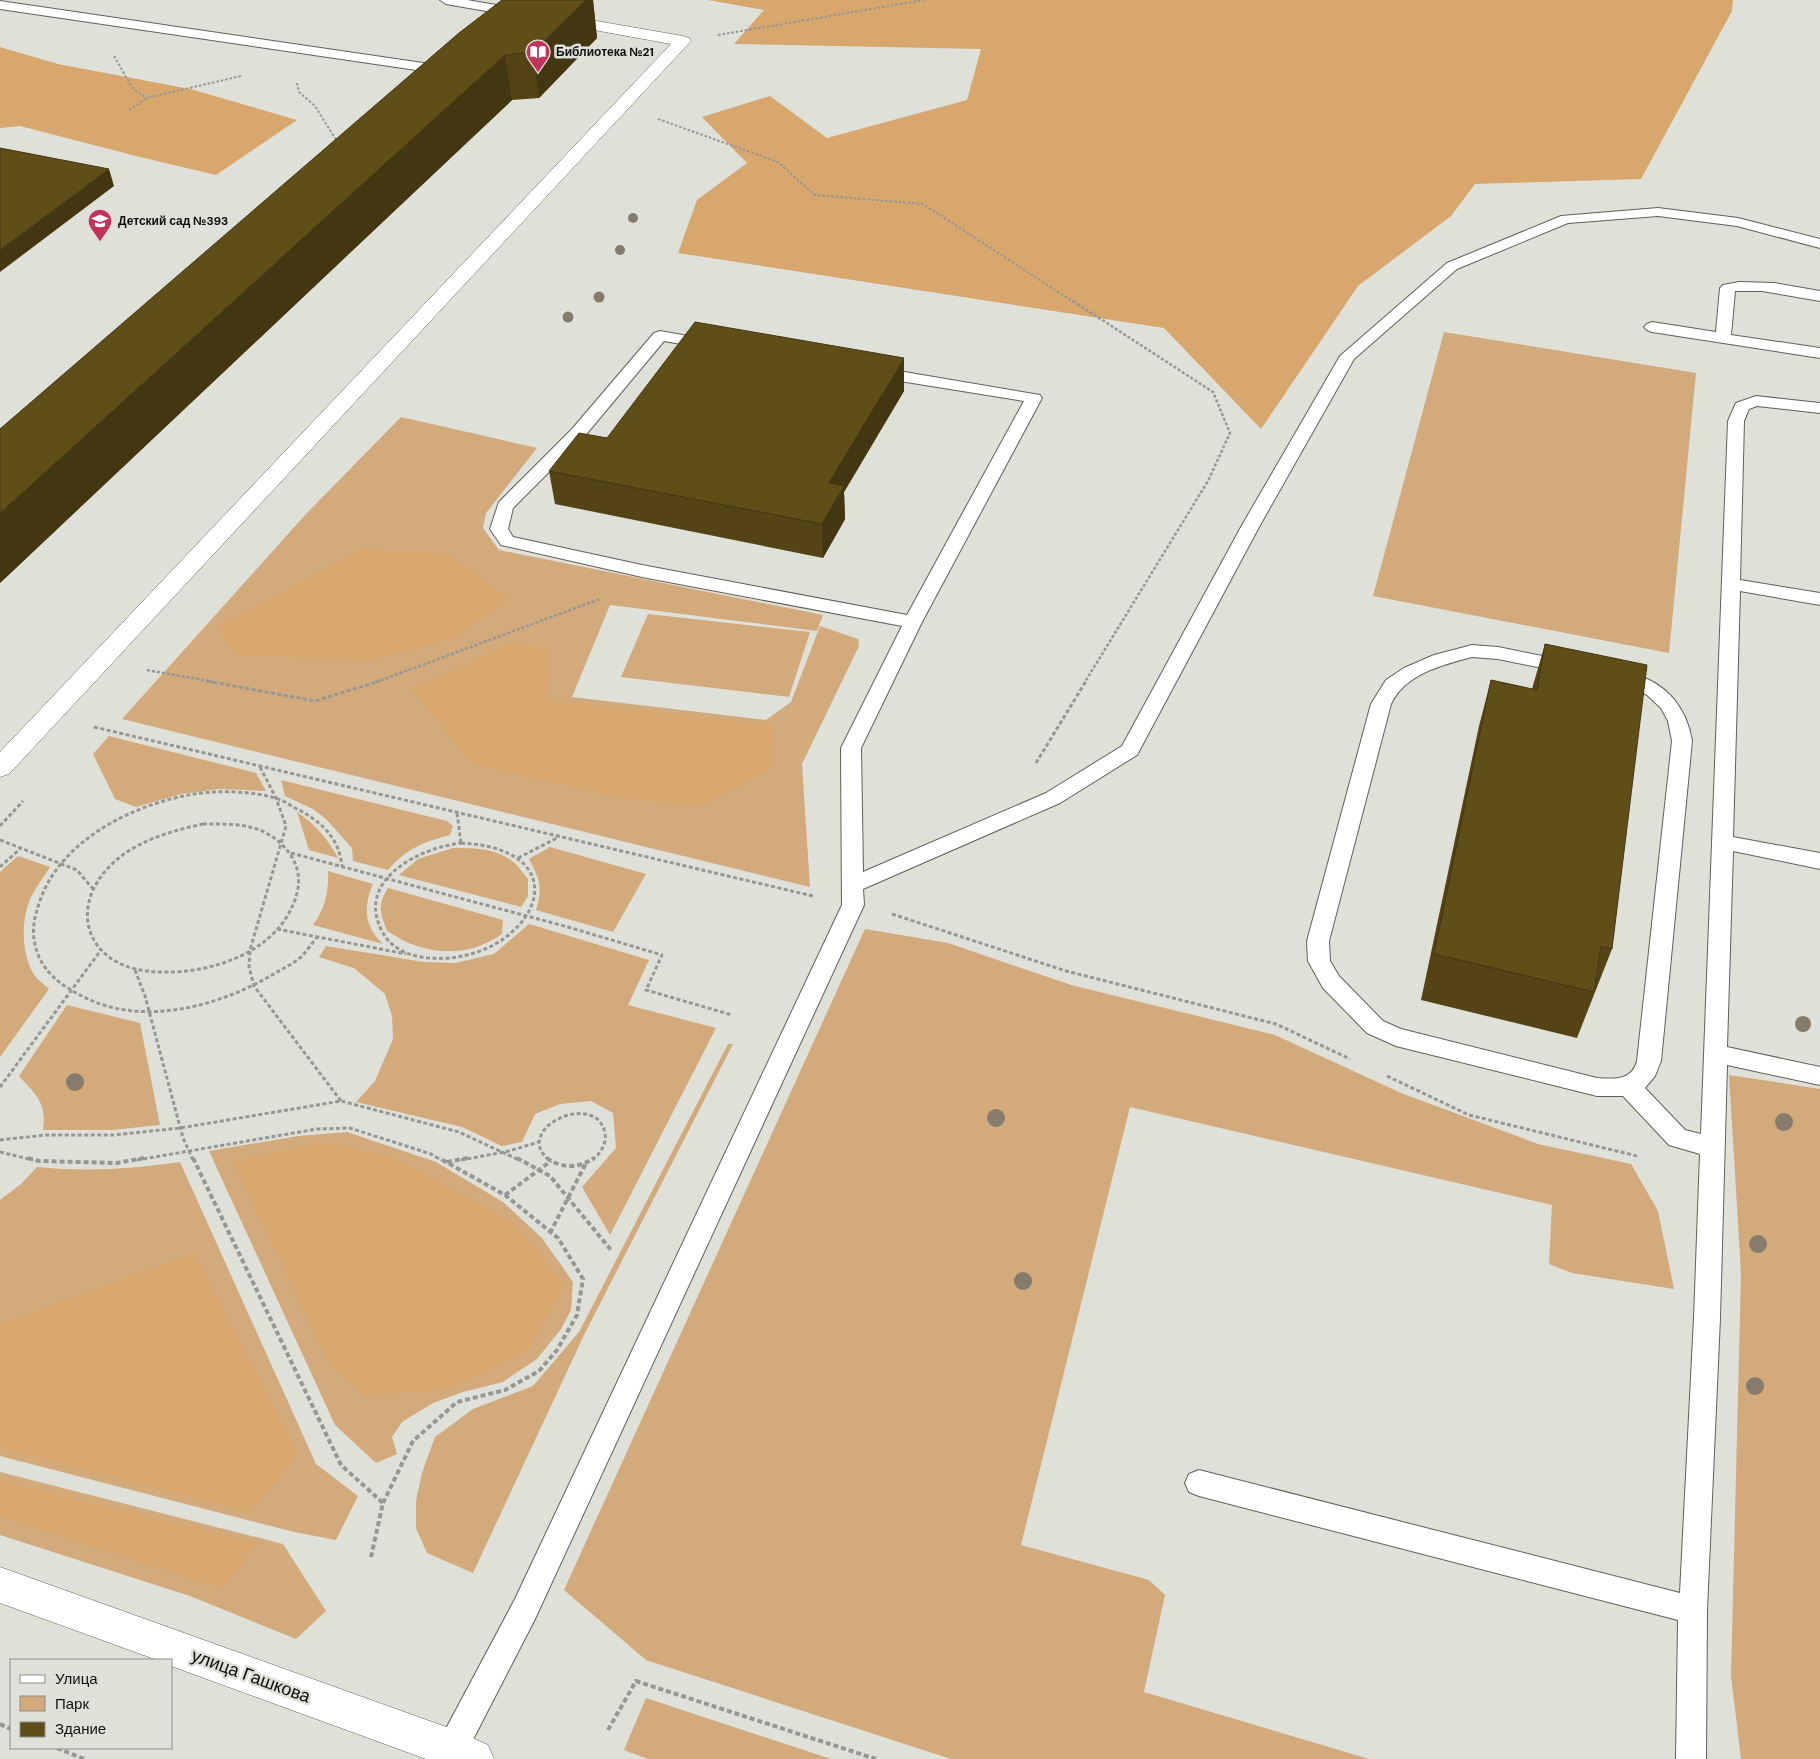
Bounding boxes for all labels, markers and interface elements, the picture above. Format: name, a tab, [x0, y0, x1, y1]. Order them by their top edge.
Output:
library icon: Библиотека №21	[525, 39, 551, 73]
place label: Библиотека №21	[556, 44, 654, 60]
school or university icon: Детский сад №393	[87, 208, 113, 242]
place label: Детский сад №393	[118, 213, 228, 229]
street label: улица Гашкова	[188, 1643, 315, 1709]
legend	[10, 1659, 172, 1749]
text: Улица	[55, 1669, 98, 1689]
text: Парк	[55, 1694, 89, 1714]
text: Здание	[55, 1719, 106, 1739]

